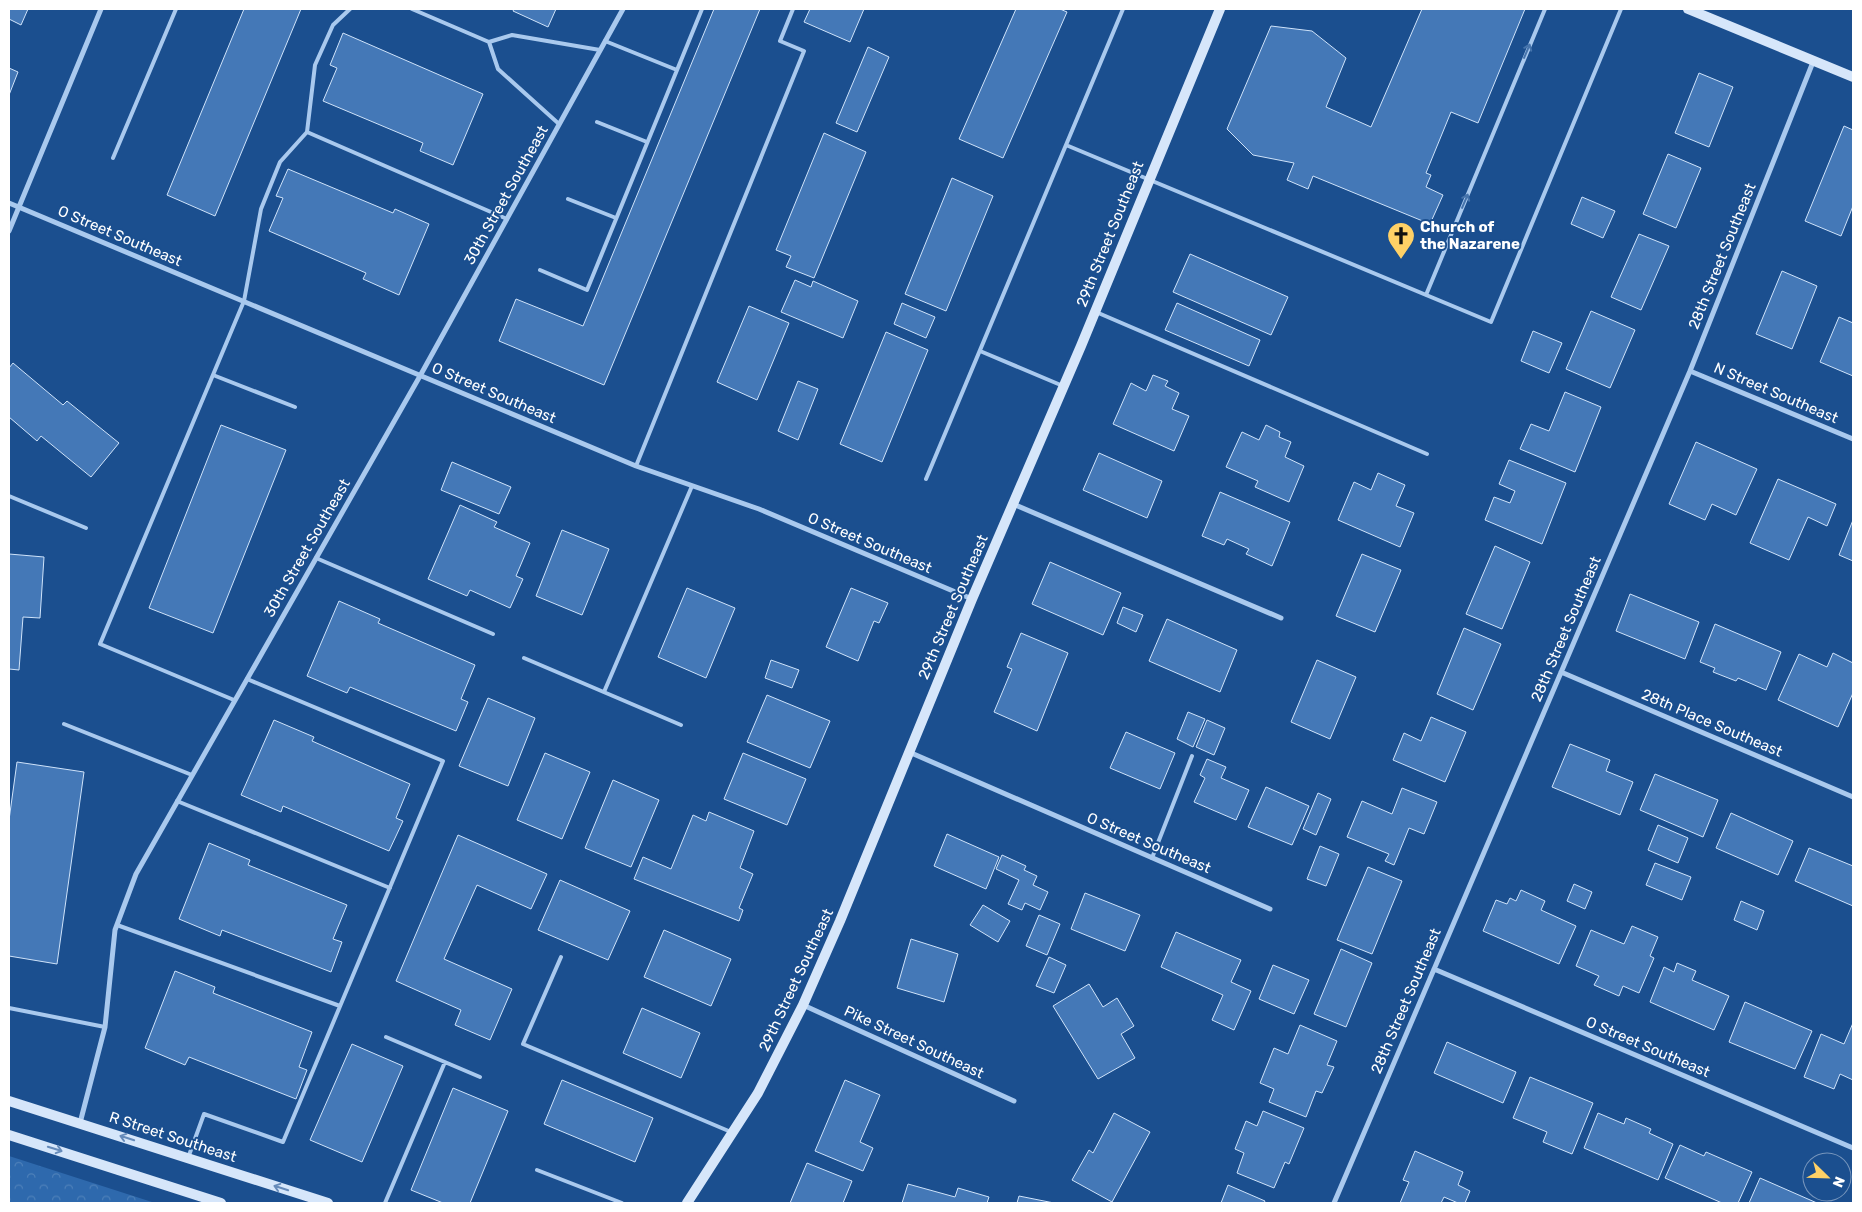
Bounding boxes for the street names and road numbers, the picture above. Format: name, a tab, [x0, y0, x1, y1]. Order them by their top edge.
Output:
street label: 30th Street Southeast	[460, 122, 552, 268]
street label: 29th Street Southeast	[1073, 158, 1148, 309]
street label: 28th Street Southeast	[1684, 180, 1760, 332]
street label: O Street Southeast	[55, 202, 185, 270]
street label: O Street Southeast	[429, 359, 559, 427]
street label: N Street Southeast	[1711, 359, 1841, 427]
street label: 30th Street Southeast	[260, 476, 354, 620]
street label: O Street Southeast	[805, 509, 935, 577]
street label: 29th Street Southeast	[914, 532, 992, 682]
street label: 28th Street Southeast	[1527, 553, 1605, 704]
street label: 28th Place Southeast	[1639, 685, 1785, 761]
street label: O Street Southeast	[1084, 809, 1214, 877]
street label: 29th Street Southeast	[755, 906, 837, 1054]
street label: 28th Street Southeast	[1367, 925, 1445, 1076]
street label: Pike Street Southeast	[841, 1002, 987, 1082]
street label: O Street Southeast	[1583, 1013, 1713, 1081]
street label: R Street Southeast	[107, 1108, 239, 1166]

